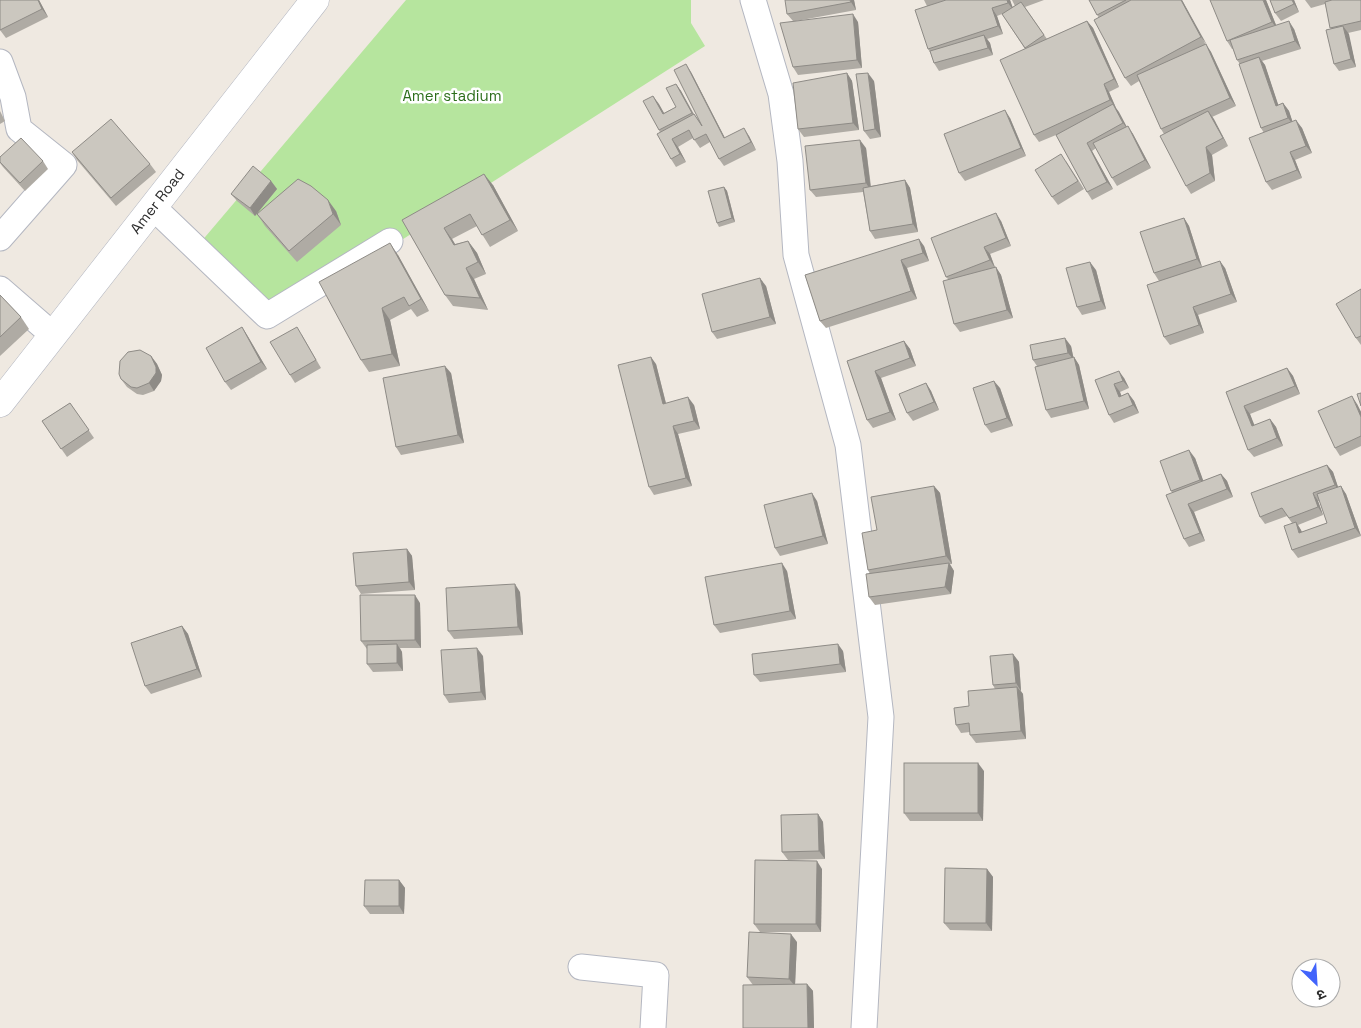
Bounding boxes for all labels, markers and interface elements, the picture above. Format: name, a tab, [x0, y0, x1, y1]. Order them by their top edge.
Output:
park label: Amer stadium	[402, 86, 502, 105]
street label: Amer Road	[126, 165, 188, 237]
north arrow	[1291, 958, 1341, 1008]
text: उ	[1313, 985, 1329, 1005]

